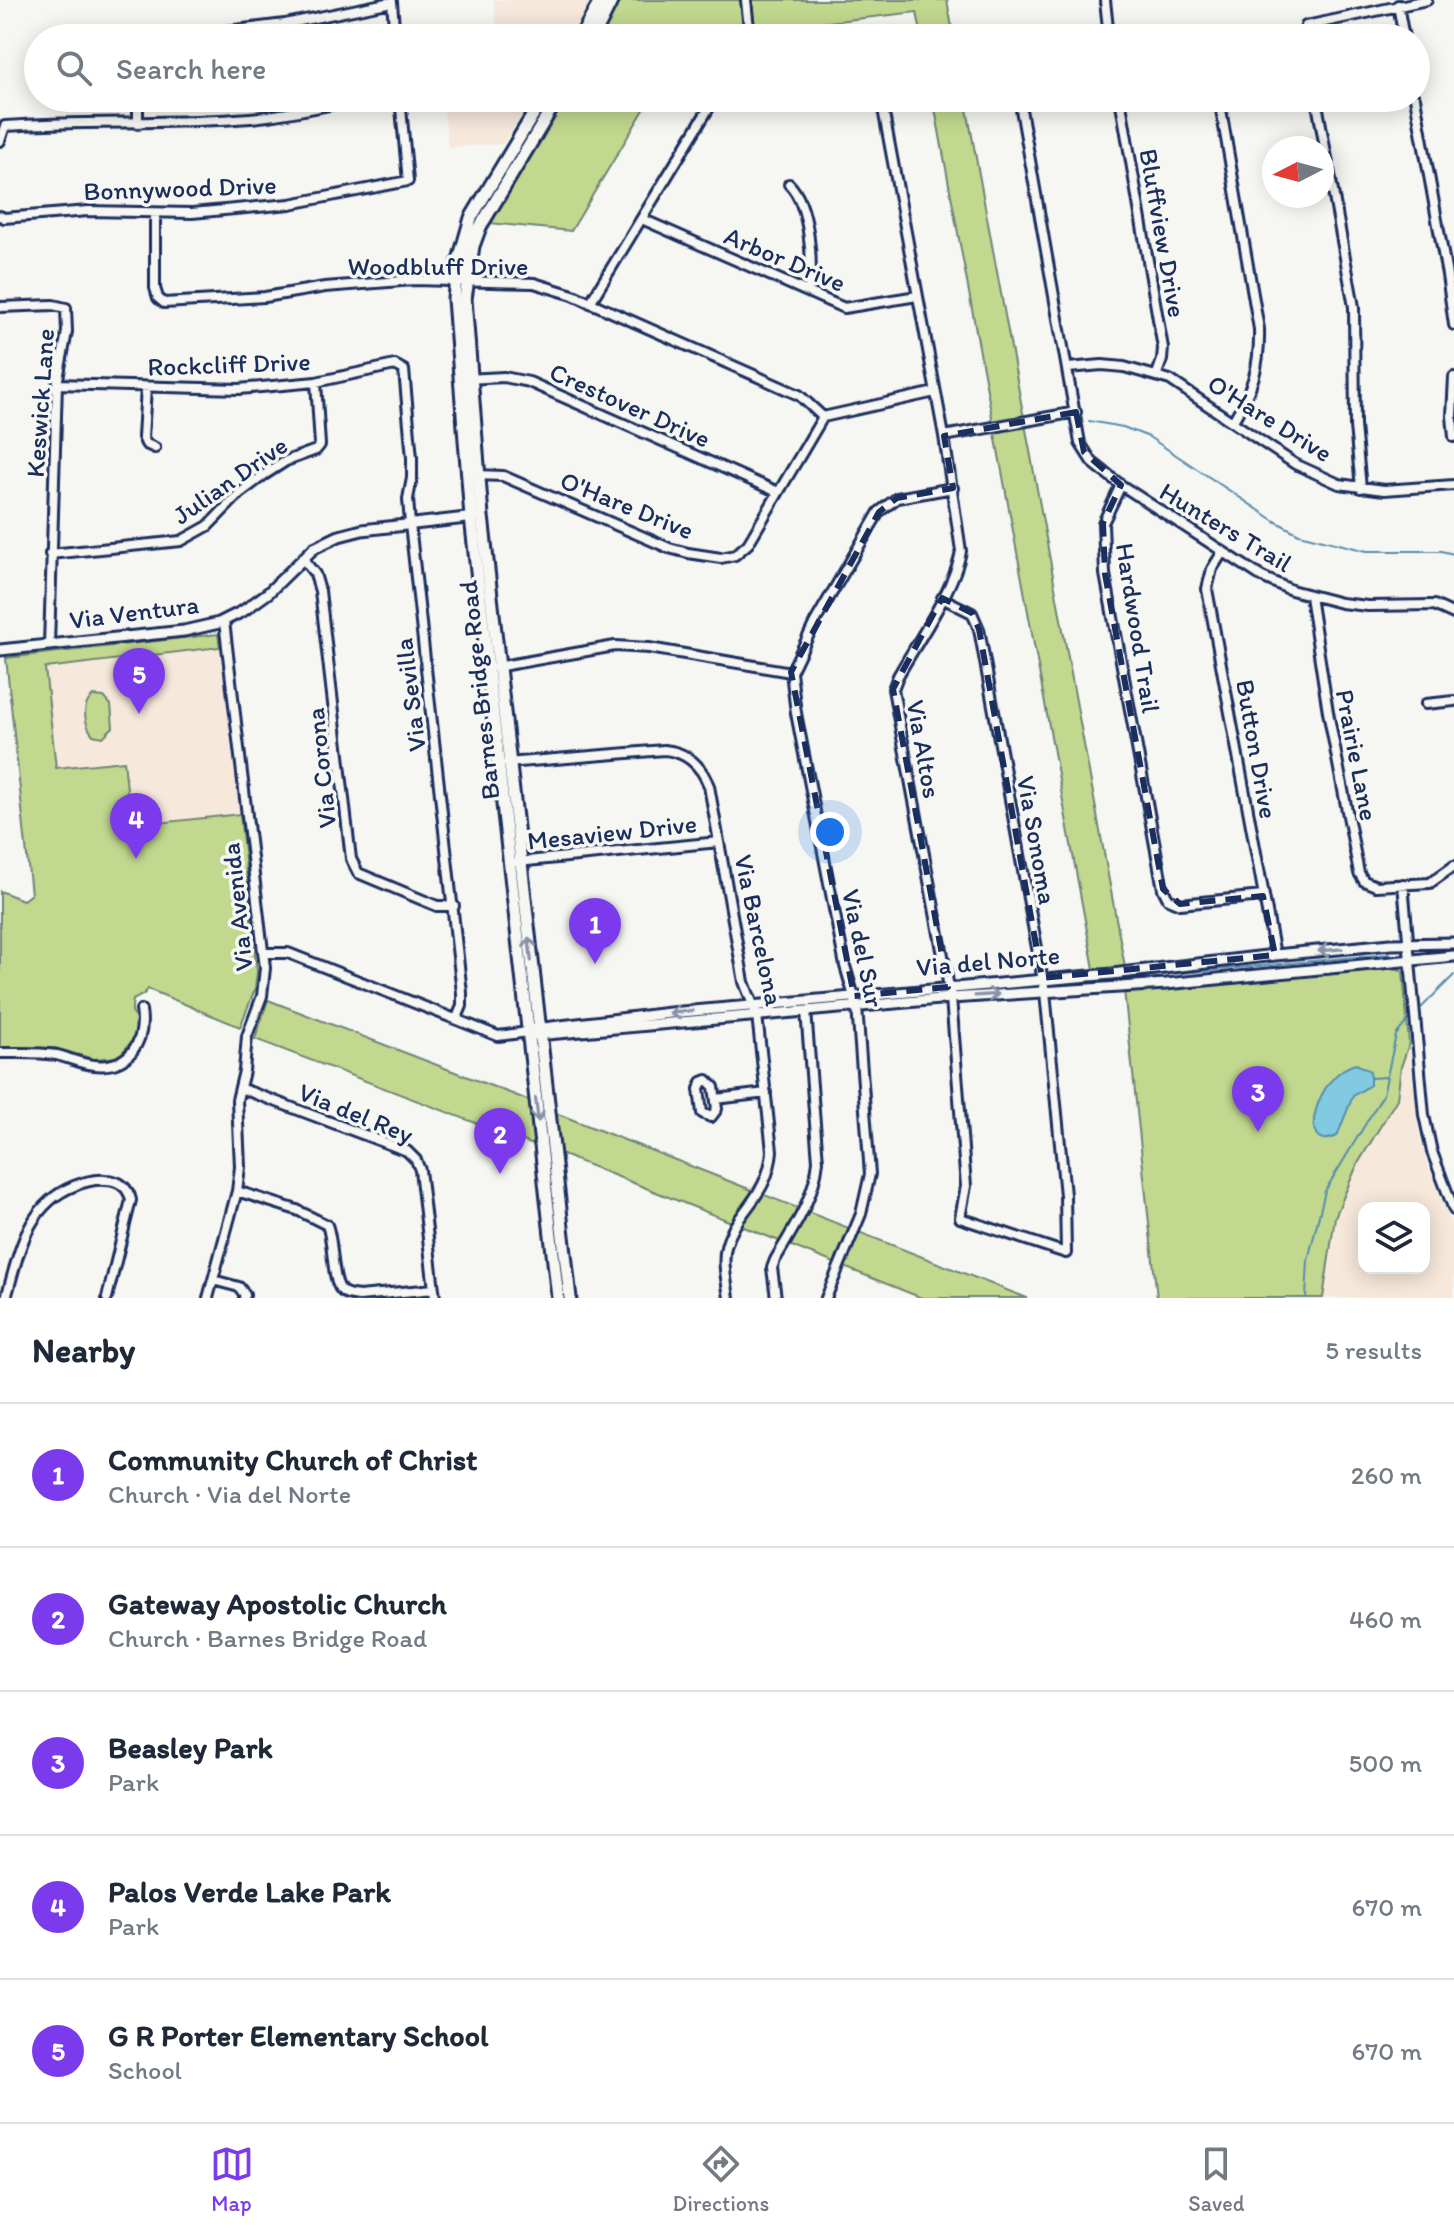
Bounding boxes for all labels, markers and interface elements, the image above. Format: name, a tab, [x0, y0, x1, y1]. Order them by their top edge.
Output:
search box	[24, 24, 1430, 112]
icon: search	[52, 46, 96, 90]
text: Search here	[116, 50, 266, 87]
north arrow	[1262, 136, 1334, 208]
street label: Bluffview Drive	[1132, 146, 1194, 320]
street label: Bonnywood Drive	[83, 169, 277, 207]
street label: Arbor Drive	[719, 219, 851, 299]
street label: Woodbluff Drive	[348, 250, 528, 282]
street label: Keswick Lane	[19, 327, 61, 479]
street label: Rockcliff Drive	[147, 345, 311, 383]
street label: Crestover Drive	[545, 355, 715, 455]
street label: O'Hare Drive	[1202, 367, 1338, 469]
street label: Julian Drive	[166, 429, 294, 531]
street label: O'Hare Drive	[556, 464, 698, 546]
street label: Hunters Trail	[1154, 475, 1298, 579]
street label: Hardwood Trail	[1109, 541, 1167, 715]
street label: Barnes Bridge Road	[452, 578, 506, 801]
street label: Via Ventura	[67, 588, 201, 636]
street label: Via Sevilla	[387, 636, 433, 754]
pin: 5	[113, 648, 165, 714]
street label: Button Drive	[1229, 677, 1285, 821]
street label: Prairie Lane	[1329, 687, 1385, 823]
street label: Via Altos	[900, 697, 948, 801]
street label: Via Corona	[299, 706, 343, 830]
street label: Via Sonoma	[1010, 773, 1064, 907]
pin: 4	[110, 793, 162, 859]
street label: Mesaview Drive	[526, 807, 698, 857]
your location	[810, 812, 850, 852]
street label: Via Avenida	[214, 841, 260, 973]
street label: Via Barcelona	[727, 851, 791, 1009]
street label: Via del Sur	[835, 886, 891, 1011]
pin: 1	[569, 898, 621, 964]
one-way arrow	[523, 936, 538, 963]
street label: Via del Norte	[915, 939, 1061, 983]
one-way arrow	[1317, 942, 1344, 957]
one-way arrow	[973, 987, 1000, 1002]
one-way arrow	[668, 1004, 695, 1019]
pin: 3	[1232, 1066, 1284, 1132]
street label: Via del Rey	[294, 1076, 418, 1150]
one-way arrow	[530, 1097, 545, 1122]
pin: 2	[474, 1108, 526, 1174]
map controls	[1358, 1202, 1430, 1274]
button: layers	[1358, 1202, 1430, 1274]
text: Nearby	[32, 1330, 135, 1371]
text: 5 results	[1325, 1334, 1422, 1366]
text: Community Church of Christ	[108, 1441, 477, 1478]
text: 1	[52, 1459, 64, 1491]
text: 260 m	[1351, 1459, 1422, 1491]
text: Church · Via del Norte	[108, 1478, 351, 1510]
text: Gateway Apostolic Church	[108, 1585, 447, 1622]
text: 2	[51, 1603, 65, 1635]
text: 460 m	[1349, 1603, 1422, 1635]
text: Church · Barnes Bridge Road	[108, 1622, 427, 1654]
text: Beasley Park	[108, 1729, 273, 1766]
text: 3	[51, 1747, 65, 1779]
text: 500 m	[1349, 1747, 1422, 1779]
text: Park	[108, 1766, 159, 1798]
text: Palos Verde Lake Park	[108, 1873, 391, 1910]
text: 4	[50, 1891, 66, 1923]
text: 670 m	[1352, 1891, 1422, 1923]
text: Park	[108, 1910, 159, 1942]
text: G R Porter Elementary School	[108, 2017, 488, 2054]
text: 5	[51, 2035, 65, 2067]
text: 670 m	[1352, 2035, 1422, 2067]
text: School	[108, 2054, 182, 2086]
tab: Map	[210, 2142, 254, 2217]
tab: Directions	[673, 2142, 769, 2217]
tab: Saved	[1188, 2142, 1244, 2217]

